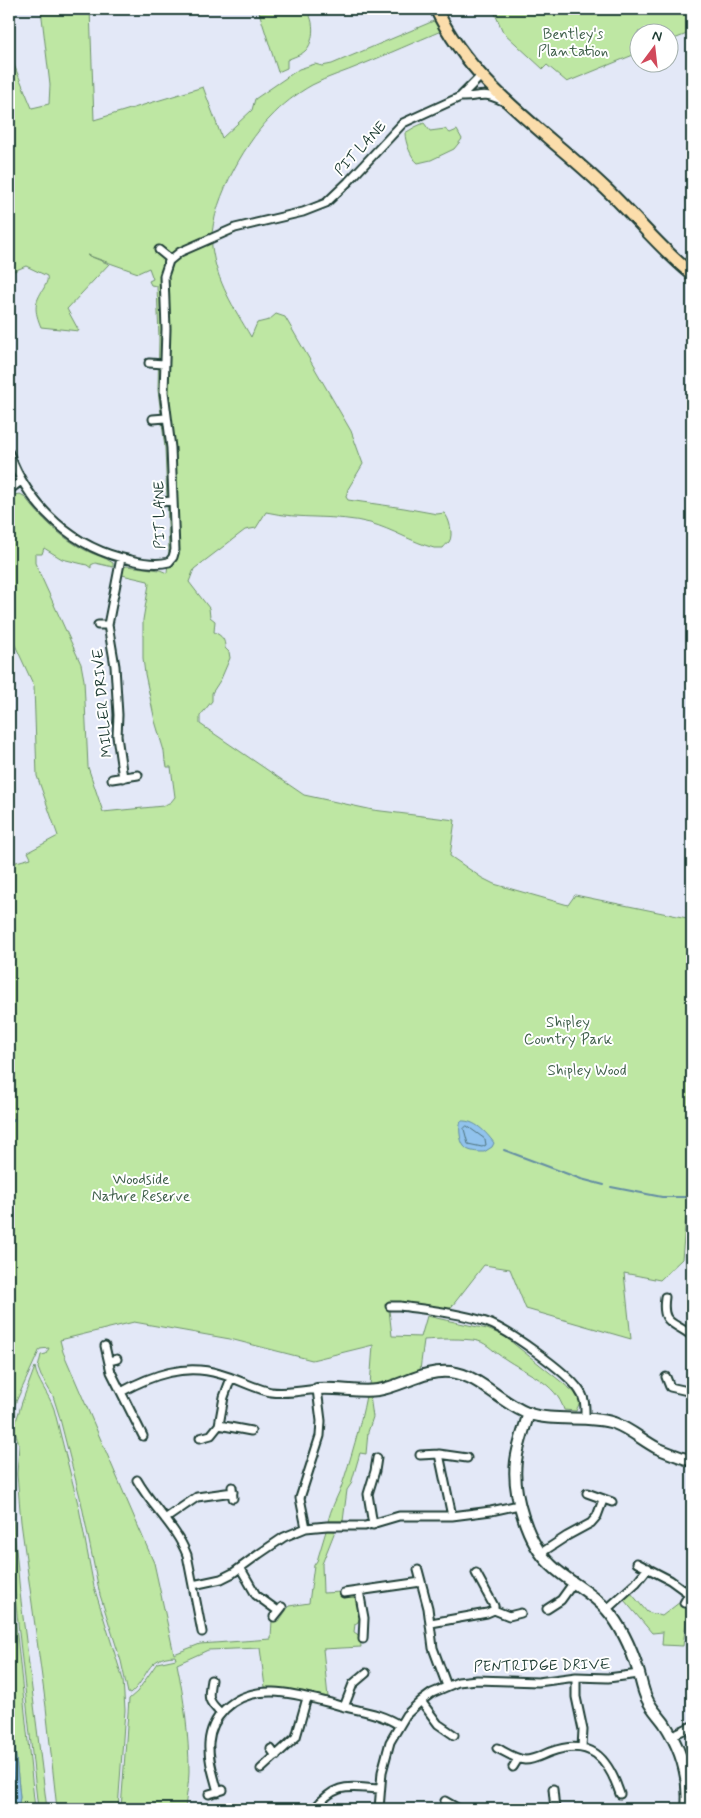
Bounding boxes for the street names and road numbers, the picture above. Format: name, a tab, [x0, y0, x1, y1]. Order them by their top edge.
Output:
street label: PIT LANE	[330, 117, 392, 180]
street label: PIT LANE	[149, 480, 171, 549]
street label: MILLER DRIVE	[88, 647, 118, 758]
street label: PENTRIDGE DRIVE	[473, 1655, 611, 1677]

